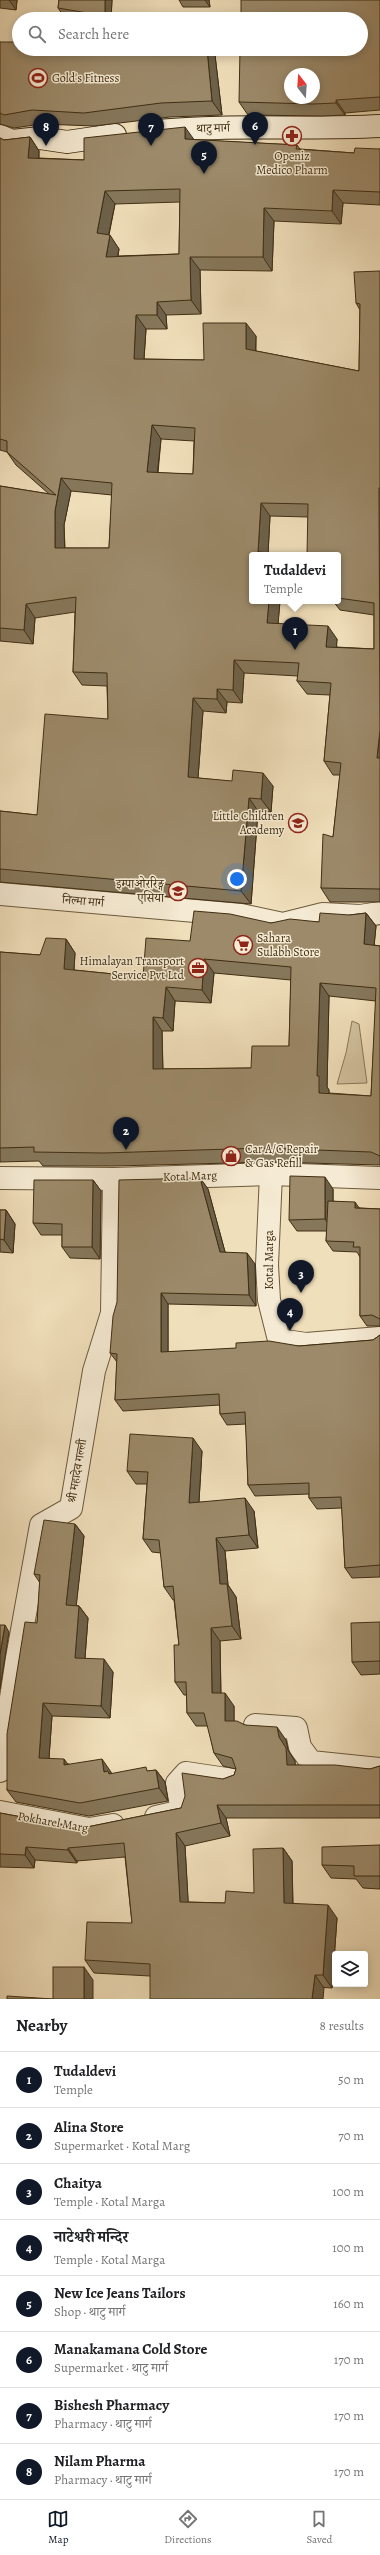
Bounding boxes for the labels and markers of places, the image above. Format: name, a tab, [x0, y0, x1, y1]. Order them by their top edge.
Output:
sports icon: Gold's Fitness	[27, 67, 49, 89]
place label: Gold's Fitness	[52, 70, 119, 86]
pin: 6	[242, 112, 268, 145]
pin: 8	[33, 113, 59, 146]
pin: 7	[138, 113, 164, 146]
pharmacy icon: Openiz Medico Pharm	[281, 125, 303, 147]
pin: 5	[191, 141, 217, 174]
place label: Openiz Medico Pharm	[256, 148, 328, 178]
pin: 1	[282, 617, 308, 650]
place label: Little Children Academy	[213, 808, 285, 838]
school or university icon: Little Children Academy	[287, 812, 309, 834]
place label: इम्पाओररिङ्ग एसिया	[115, 876, 165, 906]
school or university icon: इम्पाओररिङ्ग एसिया	[167, 880, 189, 902]
place label: Sahara Sulabh Store	[257, 930, 319, 960]
supermarket icon: Sahara Sulabh Store	[232, 934, 254, 956]
place label: Himalayan Transport Service Pvt Ltd	[80, 953, 185, 983]
office icon: Himalayan Transport Service Pvt Ltd	[187, 957, 209, 979]
pin: 2	[113, 1117, 139, 1150]
place label: Car A/C Repair & Gas Refill	[245, 1141, 319, 1171]
shop icon: Car A/C Repair & Gas Refill	[220, 1145, 242, 1167]
pin: 3	[288, 1260, 314, 1293]
pin: 4	[277, 1298, 303, 1331]

